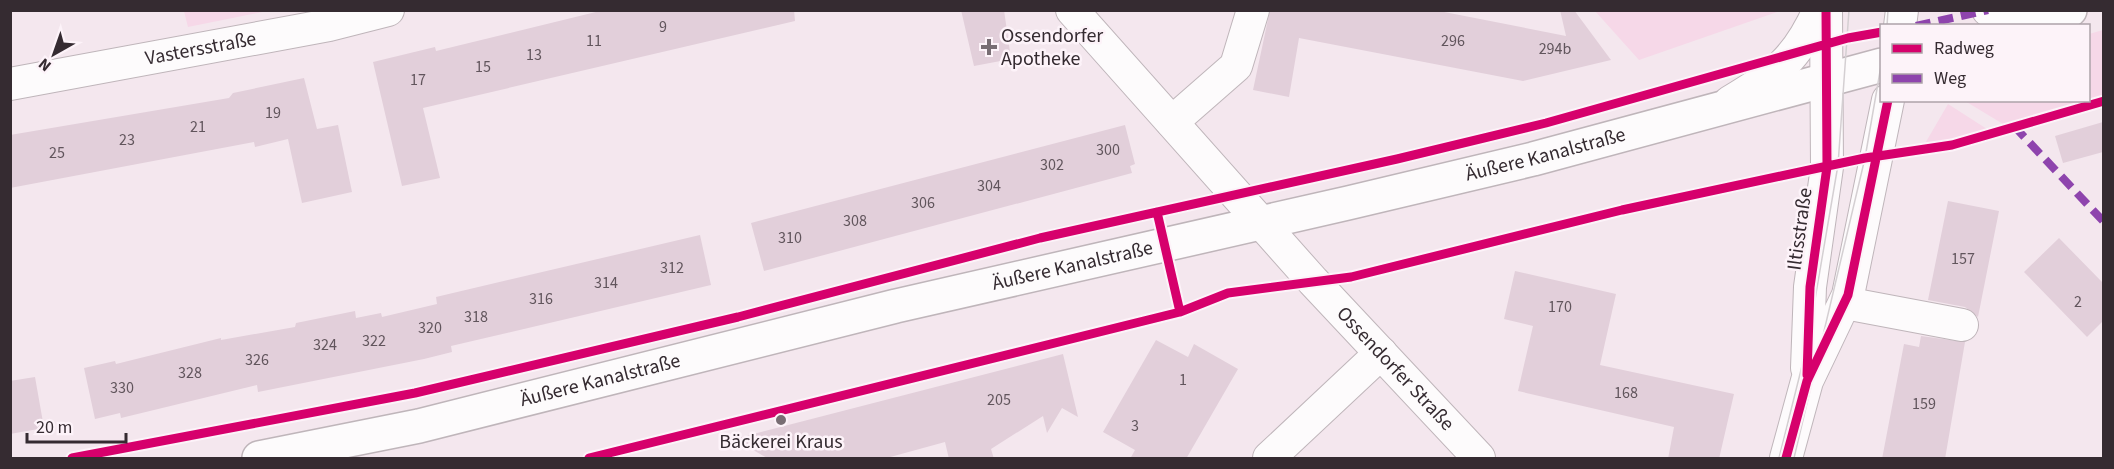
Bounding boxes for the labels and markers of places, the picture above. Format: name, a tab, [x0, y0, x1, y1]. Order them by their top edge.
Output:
place label: Ossendorfer Apotheke	[1001, 22, 1103, 73]
marker: Ossendorfer Apotheke	[982, 40, 996, 54]
marker: Bäckerei Kraus	[774, 413, 788, 427]
place label: Bäckerei Kraus	[719, 428, 843, 456]

